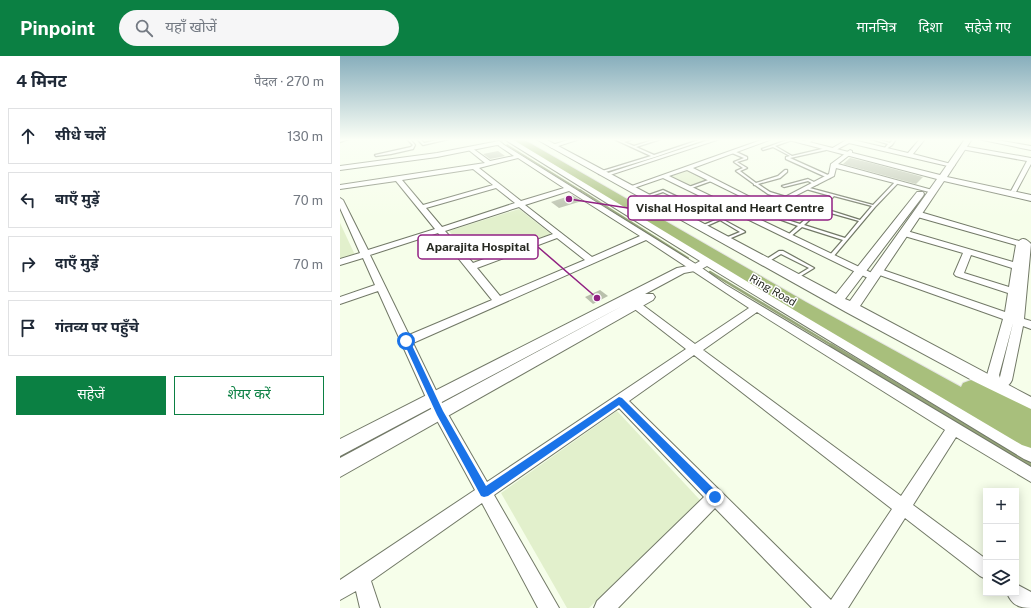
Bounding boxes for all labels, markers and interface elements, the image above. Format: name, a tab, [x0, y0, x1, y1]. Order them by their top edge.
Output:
search box	[119, 10, 399, 46]
text: Pinpoint	[20, 17, 95, 39]
icon: search	[133, 17, 155, 39]
text: यहाँ खोजें	[165, 18, 217, 35]
text: मानचित्र	[856, 19, 896, 35]
text: दिशा	[918, 19, 943, 35]
text: सहेजे गए	[965, 19, 1011, 35]
text: 4 मिनट	[16, 71, 67, 91]
text: पैदल · 270 m	[254, 74, 324, 89]
icon: ahead	[17, 125, 39, 147]
text: सीधे चलें	[55, 126, 106, 143]
text: 130 m	[287, 129, 323, 144]
icon: left	[17, 189, 39, 211]
text: बाएँ मुड़ें	[55, 190, 100, 207]
text: 70 m	[293, 193, 323, 208]
callout: Vishal Hospital and Heart Centre	[628, 196, 832, 220]
text: Vishal Hospital and Heart Centre	[636, 201, 824, 215]
callout: Aparajita Hospital	[418, 235, 538, 259]
text: Aparajita Hospital	[426, 240, 530, 254]
icon: right	[17, 253, 39, 275]
text: दाएँ मुड़ें	[55, 254, 99, 271]
text: 70 m	[293, 257, 323, 272]
street label: Ring Road	[747, 272, 799, 308]
icon: arrive	[17, 317, 39, 339]
text: गंतव्य पर पहुँचे	[55, 318, 139, 335]
route start	[397, 332, 415, 350]
button: सहेजें	[16, 376, 166, 415]
button: शेयर करें	[174, 376, 324, 415]
route end	[706, 488, 724, 506]
map controls	[983, 488, 1019, 596]
button: +	[983, 488, 1019, 524]
button: −	[983, 524, 1019, 560]
button: layers	[983, 560, 1019, 596]

